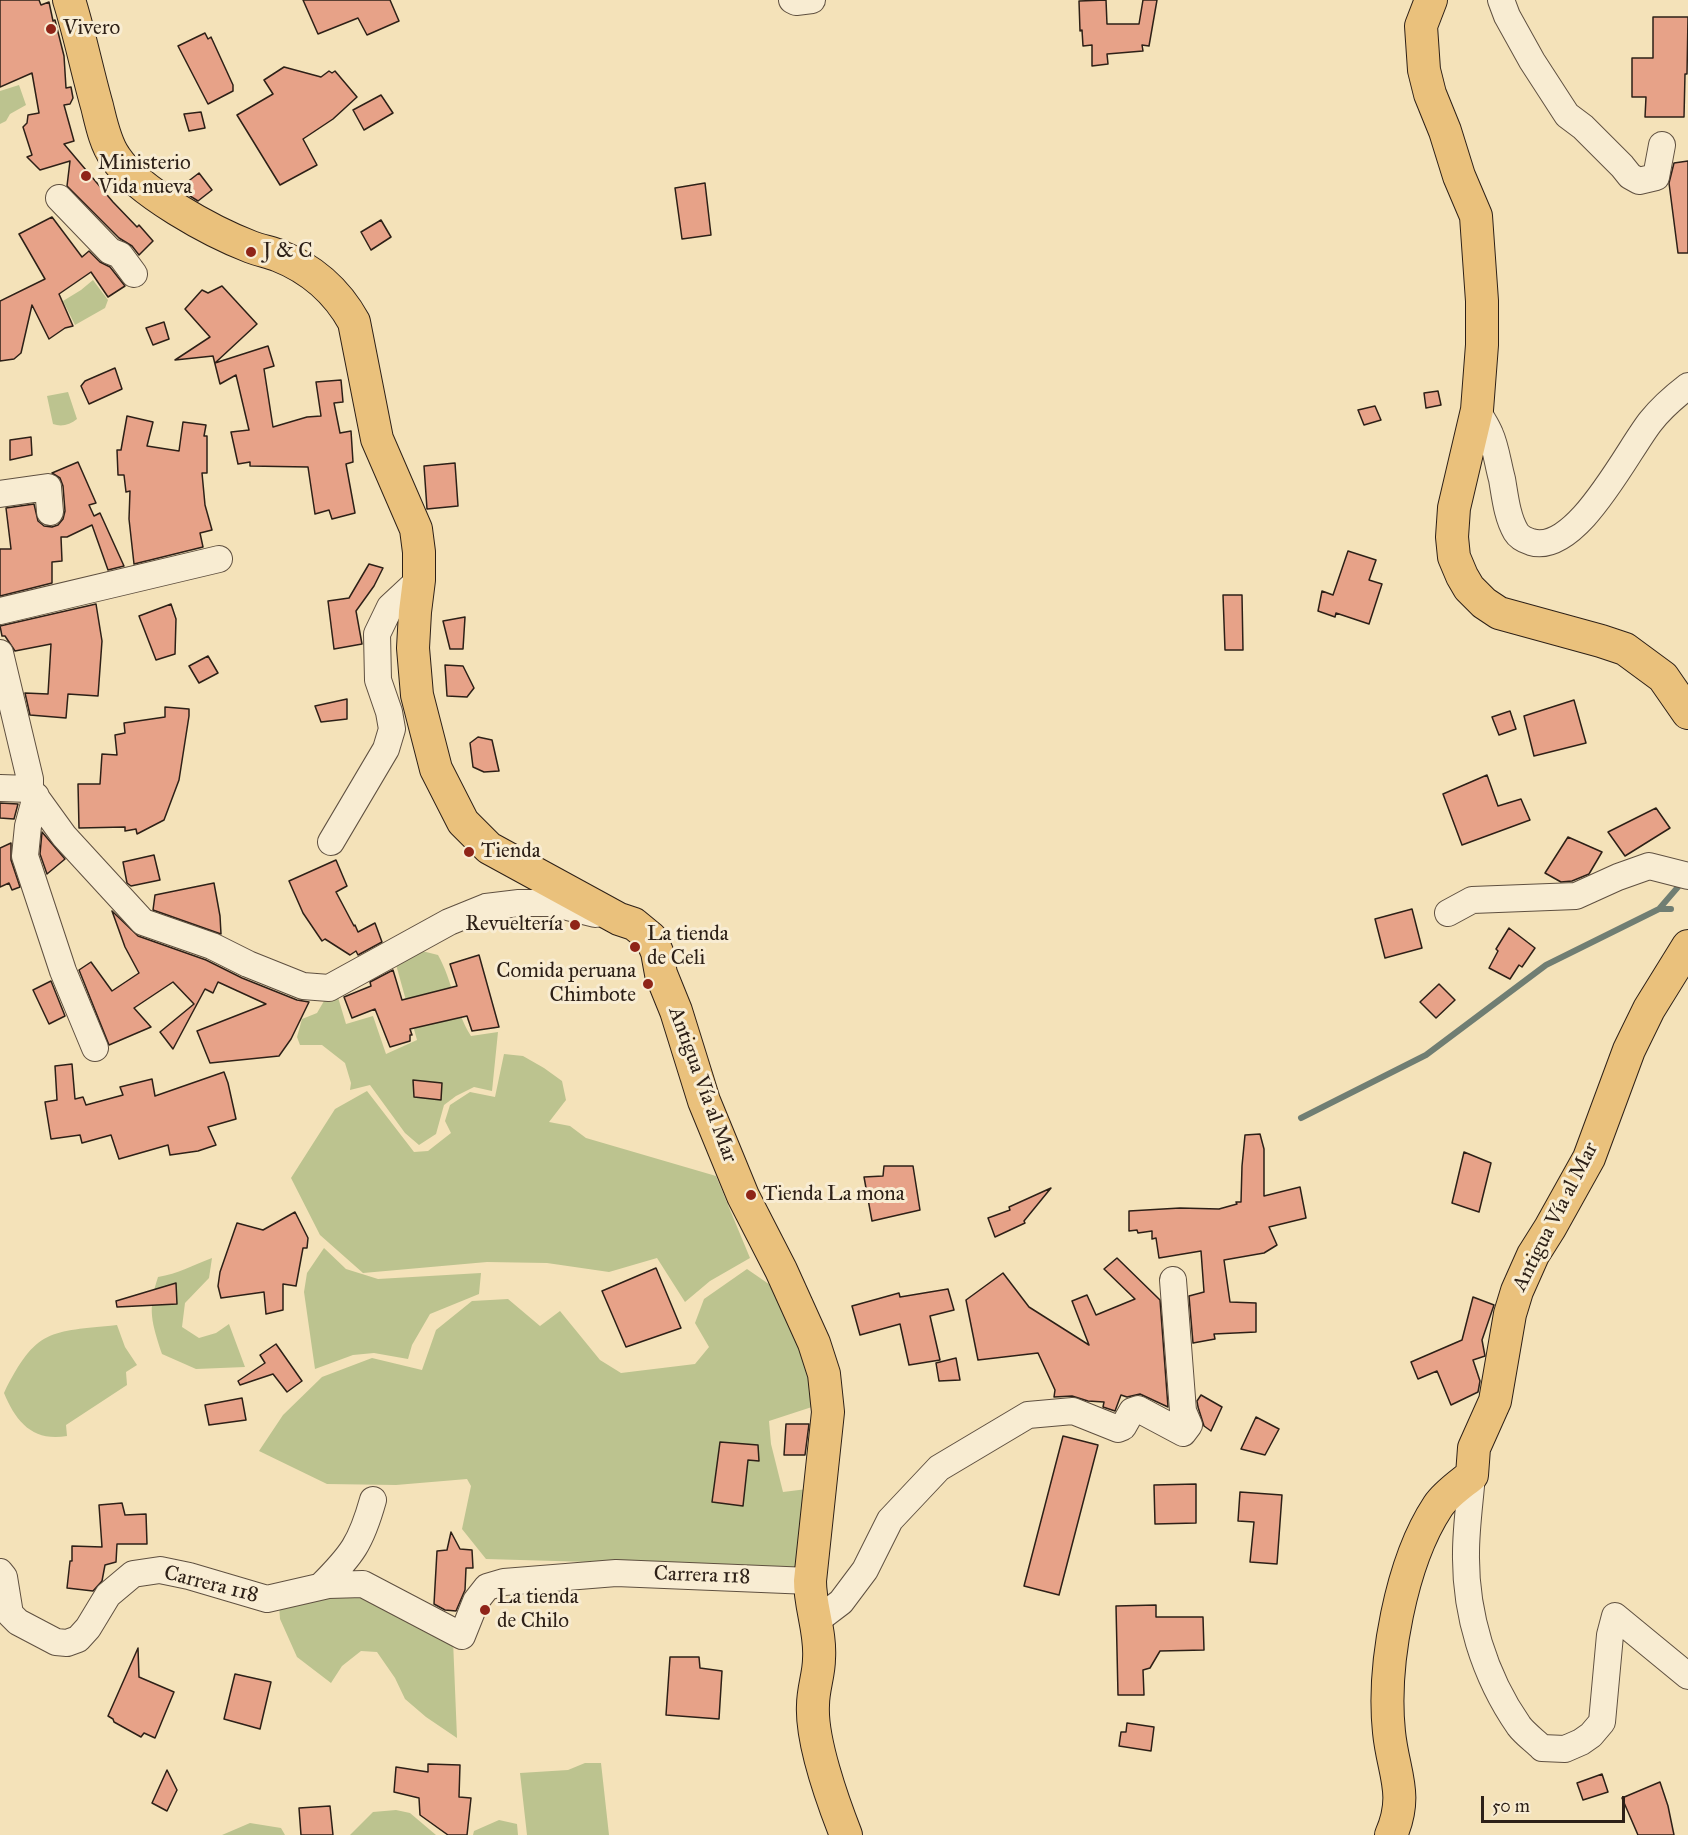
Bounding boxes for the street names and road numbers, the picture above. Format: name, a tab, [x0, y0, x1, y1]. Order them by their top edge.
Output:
street label: Antigua Vía al Mar	[662, 1004, 742, 1166]
street label: Antigua Vía al Mar	[1508, 1138, 1604, 1296]
street label: Carrera 118	[161, 1561, 261, 1609]
street label: Carrera 118	[653, 1562, 751, 1590]

